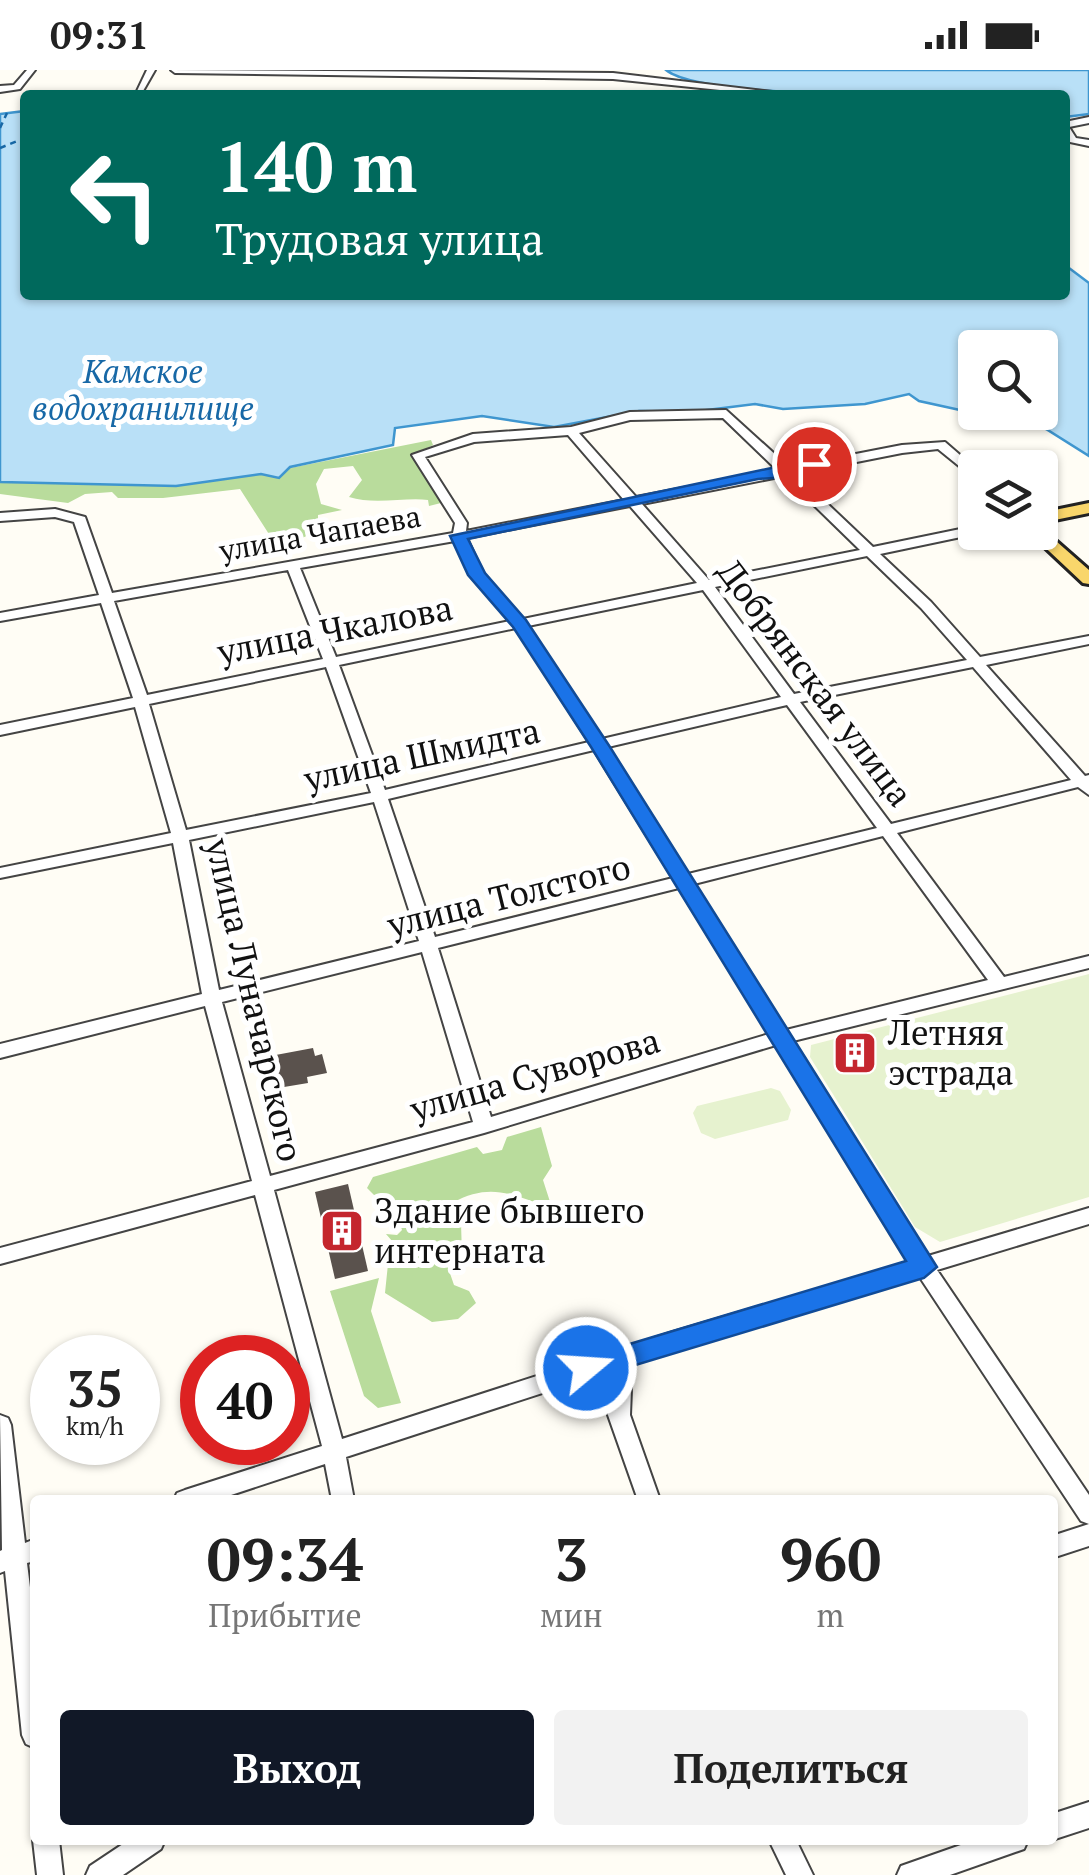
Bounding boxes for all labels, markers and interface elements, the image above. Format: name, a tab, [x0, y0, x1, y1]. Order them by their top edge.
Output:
text: 09:31	[50, 10, 149, 60]
text: 140 m	[215, 119, 417, 212]
icon: left	[50, 130, 180, 260]
text: Трудовая улица	[215, 208, 544, 268]
map controls	[958, 330, 1058, 550]
button: search	[958, 330, 1058, 430]
water label: Камское водохранилище	[32, 350, 254, 429]
pin	[772, 422, 857, 507]
icon: arrive	[787, 437, 842, 492]
button: layers	[958, 450, 1058, 550]
street label: улица Чапаева	[215, 496, 424, 571]
street label: Добрянская улица	[708, 550, 924, 815]
street label: улица Чкалова	[212, 584, 456, 675]
street label: улица Шмидта	[299, 707, 544, 802]
street label: улица Луначарского	[195, 833, 315, 1166]
street label: улица Толстого	[382, 843, 635, 948]
place label: Летняя эстрада	[887, 1009, 1014, 1095]
street label: улица Суворова	[404, 1016, 665, 1132]
building icon: Летняя эстрада	[832, 1030, 878, 1076]
place label: Здание бывшего интерната	[374, 1187, 645, 1273]
building icon: Здание бывшего интерната	[319, 1208, 365, 1254]
position arrow	[534, 1316, 638, 1420]
speed limit sign: 40	[180, 1335, 310, 1465]
text: 35	[67, 1355, 123, 1421]
text: km/h	[66, 1409, 124, 1442]
text: 09:34	[207, 1519, 363, 1598]
text: 3	[554, 1519, 588, 1598]
text: 960	[779, 1519, 881, 1598]
text: Прибытие	[208, 1594, 362, 1636]
text: мин	[540, 1594, 603, 1636]
text: m	[816, 1594, 844, 1636]
button: Выход	[60, 1710, 534, 1825]
button: Поделиться	[554, 1710, 1028, 1825]

